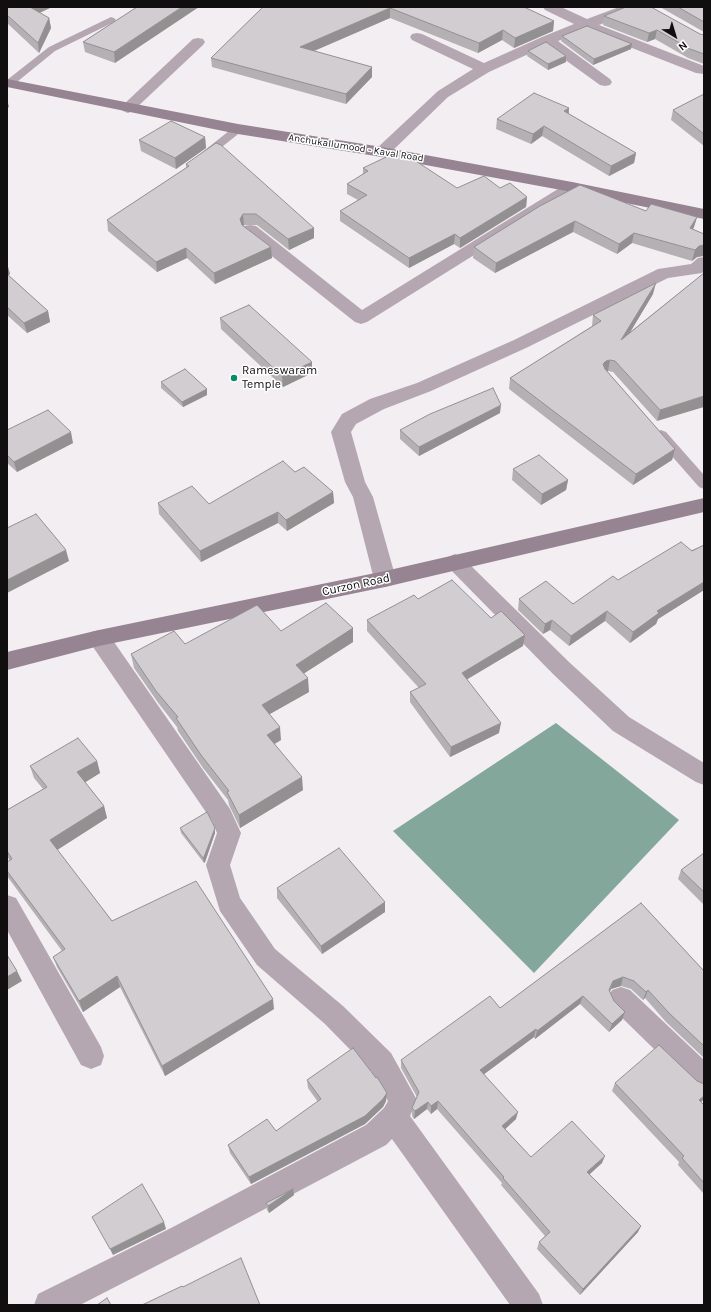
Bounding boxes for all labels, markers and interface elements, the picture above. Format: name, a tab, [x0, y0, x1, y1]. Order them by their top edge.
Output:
north arrow	[655, 16, 695, 56]
text: N	[676, 38, 690, 53]
street label: Anchukallumood - Kaval Road	[288, 131, 424, 165]
place label: Rameswaram Temple	[242, 364, 317, 392]
marker: Rameswaram Temple	[229, 373, 239, 383]
street label: Curzon Road	[321, 571, 391, 599]

